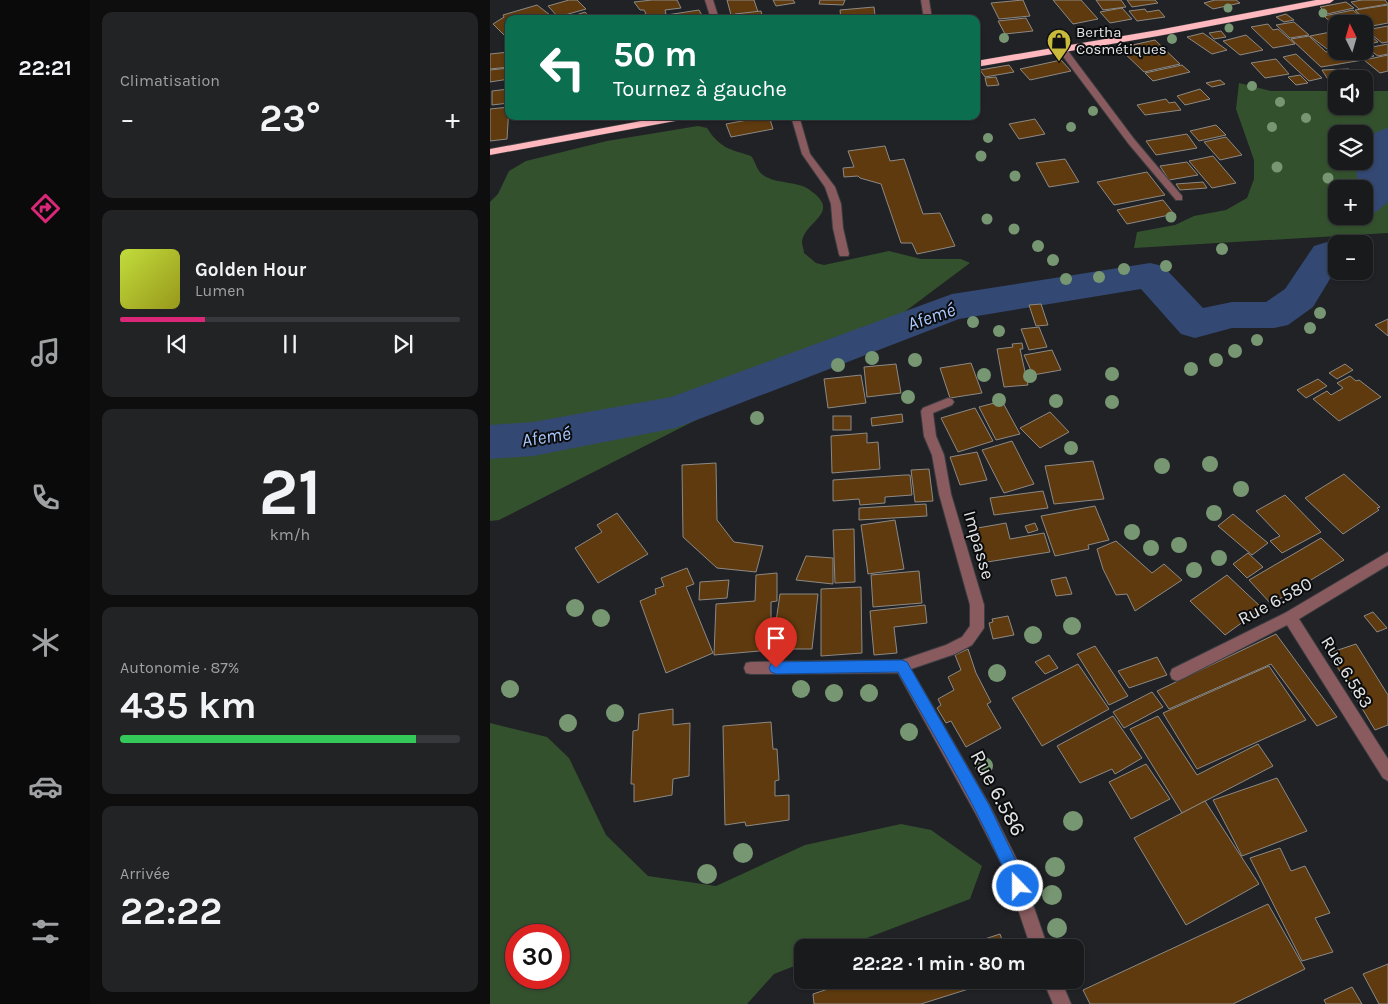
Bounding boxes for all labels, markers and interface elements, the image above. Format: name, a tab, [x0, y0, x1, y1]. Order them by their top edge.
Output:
north arrow	[1328, 15, 1372, 60]
map controls	[1328, 15, 1373, 280]
place label: Bertha Cosmétiques	[1076, 23, 1167, 58]
shop icon: Bertha Cosmétiques	[1046, 28, 1072, 62]
text: 50 m	[613, 34, 698, 75]
icon: left	[530, 35, 595, 100]
text: 22:21	[18, 55, 72, 81]
button: sound	[1328, 70, 1373, 115]
text: Climatisation	[120, 71, 220, 90]
text: Tournez à gauche	[613, 76, 787, 102]
text: 23°	[259, 96, 321, 141]
text: −	[120, 102, 135, 135]
text: +	[445, 102, 460, 135]
button: layers	[1328, 125, 1373, 170]
button: +	[1328, 180, 1373, 225]
icon: directions	[28, 191, 63, 226]
button: −	[1328, 235, 1373, 280]
text: Golden Hour	[195, 259, 306, 281]
text: Lumen	[195, 281, 245, 300]
water label: Afemé	[905, 298, 958, 335]
icon: previous	[163, 330, 191, 358]
icon: pause	[276, 330, 304, 358]
icon: next	[389, 330, 417, 358]
icon: music	[28, 335, 63, 370]
water label: Afemé	[520, 422, 572, 452]
text: 21	[259, 454, 321, 530]
icon: phone	[28, 480, 63, 515]
street label: Impasse	[959, 508, 999, 582]
text: km/h	[270, 525, 310, 544]
street label: Rue 6.580	[1234, 572, 1316, 630]
pin	[755, 617, 797, 668]
icon: arrive	[762, 624, 790, 652]
icon: climate	[28, 625, 63, 660]
street label: Rue 6.583	[1316, 632, 1378, 712]
text: Autonomie · 87%	[120, 658, 239, 677]
text: 435 km	[120, 683, 257, 728]
street label: Rue 6.586	[965, 746, 1031, 840]
icon: car	[28, 769, 63, 804]
position arrow	[991, 859, 1043, 911]
text: Arrivée	[120, 864, 170, 883]
text: 22:22	[120, 889, 222, 934]
icon: filters	[28, 914, 63, 949]
speed limit sign: 30	[505, 924, 570, 989]
text: 22:22 · 1 min · 80 m	[852, 953, 1026, 975]

